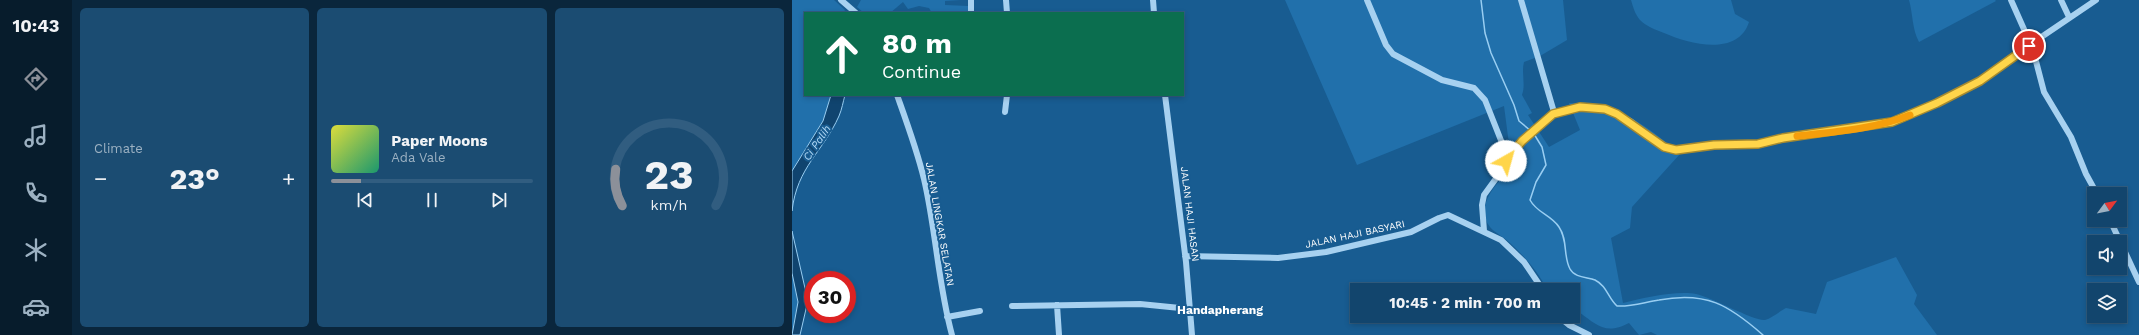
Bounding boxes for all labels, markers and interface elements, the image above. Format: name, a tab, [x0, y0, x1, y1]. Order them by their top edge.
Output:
text: 10:43	[12, 15, 60, 36]
text: 80 m	[882, 27, 952, 60]
icon: ahead	[816, 28, 868, 80]
pin	[2012, 29, 2046, 63]
icon: arrive	[2018, 35, 2040, 57]
text: Continue	[882, 61, 961, 82]
icon: directions	[22, 65, 50, 93]
icon: music	[22, 122, 50, 150]
water label: Ci Palih	[800, 123, 834, 163]
text: Paper Moons	[391, 132, 488, 150]
position arrow	[1485, 140, 1527, 182]
text: Climate	[94, 141, 143, 156]
text: 23	[645, 149, 694, 198]
text: Ada Vale	[391, 150, 445, 165]
text: 23°	[169, 161, 220, 196]
street label: JALAN LINGKAR SELATAN	[924, 161, 956, 287]
text: −	[94, 166, 107, 191]
text: +	[282, 166, 295, 191]
street label: JALAN HAJI HASAN	[1179, 166, 1201, 262]
icon: phone	[22, 179, 50, 207]
north arrow	[2087, 187, 2127, 227]
map controls	[2087, 187, 2127, 323]
icon: previous	[354, 189, 376, 211]
icon: pause	[421, 189, 443, 211]
icon: next	[488, 189, 510, 211]
text: km/h	[651, 196, 688, 212]
street label: JALAN HAJI BASYARI	[1304, 218, 1406, 250]
button: sound	[2087, 235, 2127, 275]
icon: climate	[22, 236, 50, 264]
speed limit sign: 30	[804, 271, 856, 323]
button: layers	[2087, 283, 2127, 323]
icon: car	[22, 293, 50, 321]
text: 10:45 · 2 min · 700 m	[1389, 294, 1541, 312]
district label: Handapherang	[1177, 303, 1263, 317]

